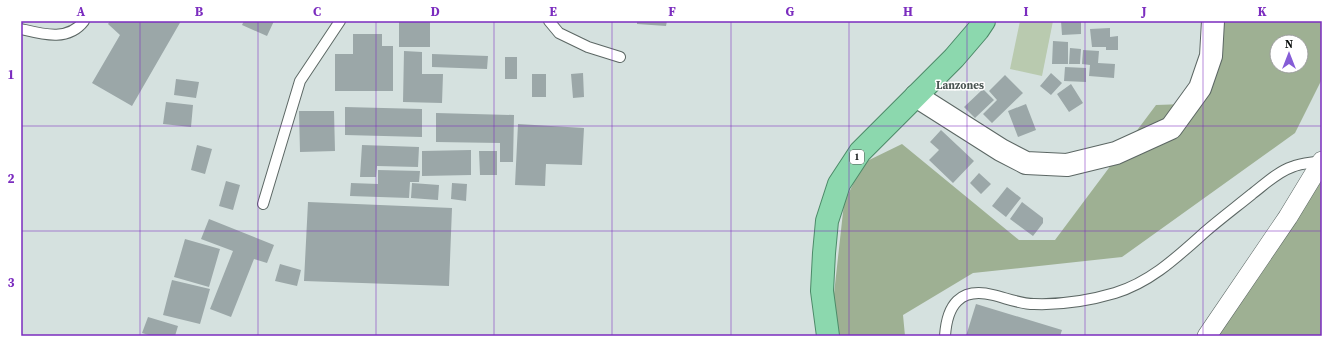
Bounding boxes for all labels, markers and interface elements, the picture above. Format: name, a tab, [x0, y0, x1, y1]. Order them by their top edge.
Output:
text: A	[77, 3, 86, 20]
text: B	[195, 3, 204, 20]
text: C	[313, 3, 321, 20]
text: D	[430, 3, 440, 20]
text: E	[549, 3, 557, 20]
text: F	[668, 3, 676, 20]
text: G	[786, 3, 795, 20]
text: H	[903, 3, 913, 20]
text: I	[1023, 3, 1029, 20]
text: J	[1140, 3, 1147, 20]
text: K	[1257, 3, 1267, 20]
north arrow	[1269, 34, 1309, 74]
text: N	[1285, 37, 1293, 52]
text: 1	[7, 66, 15, 83]
district label: Lanzones	[936, 78, 984, 93]
road number: 1	[850, 150, 864, 164]
text: 2	[7, 170, 15, 187]
text: 3	[7, 274, 15, 291]

